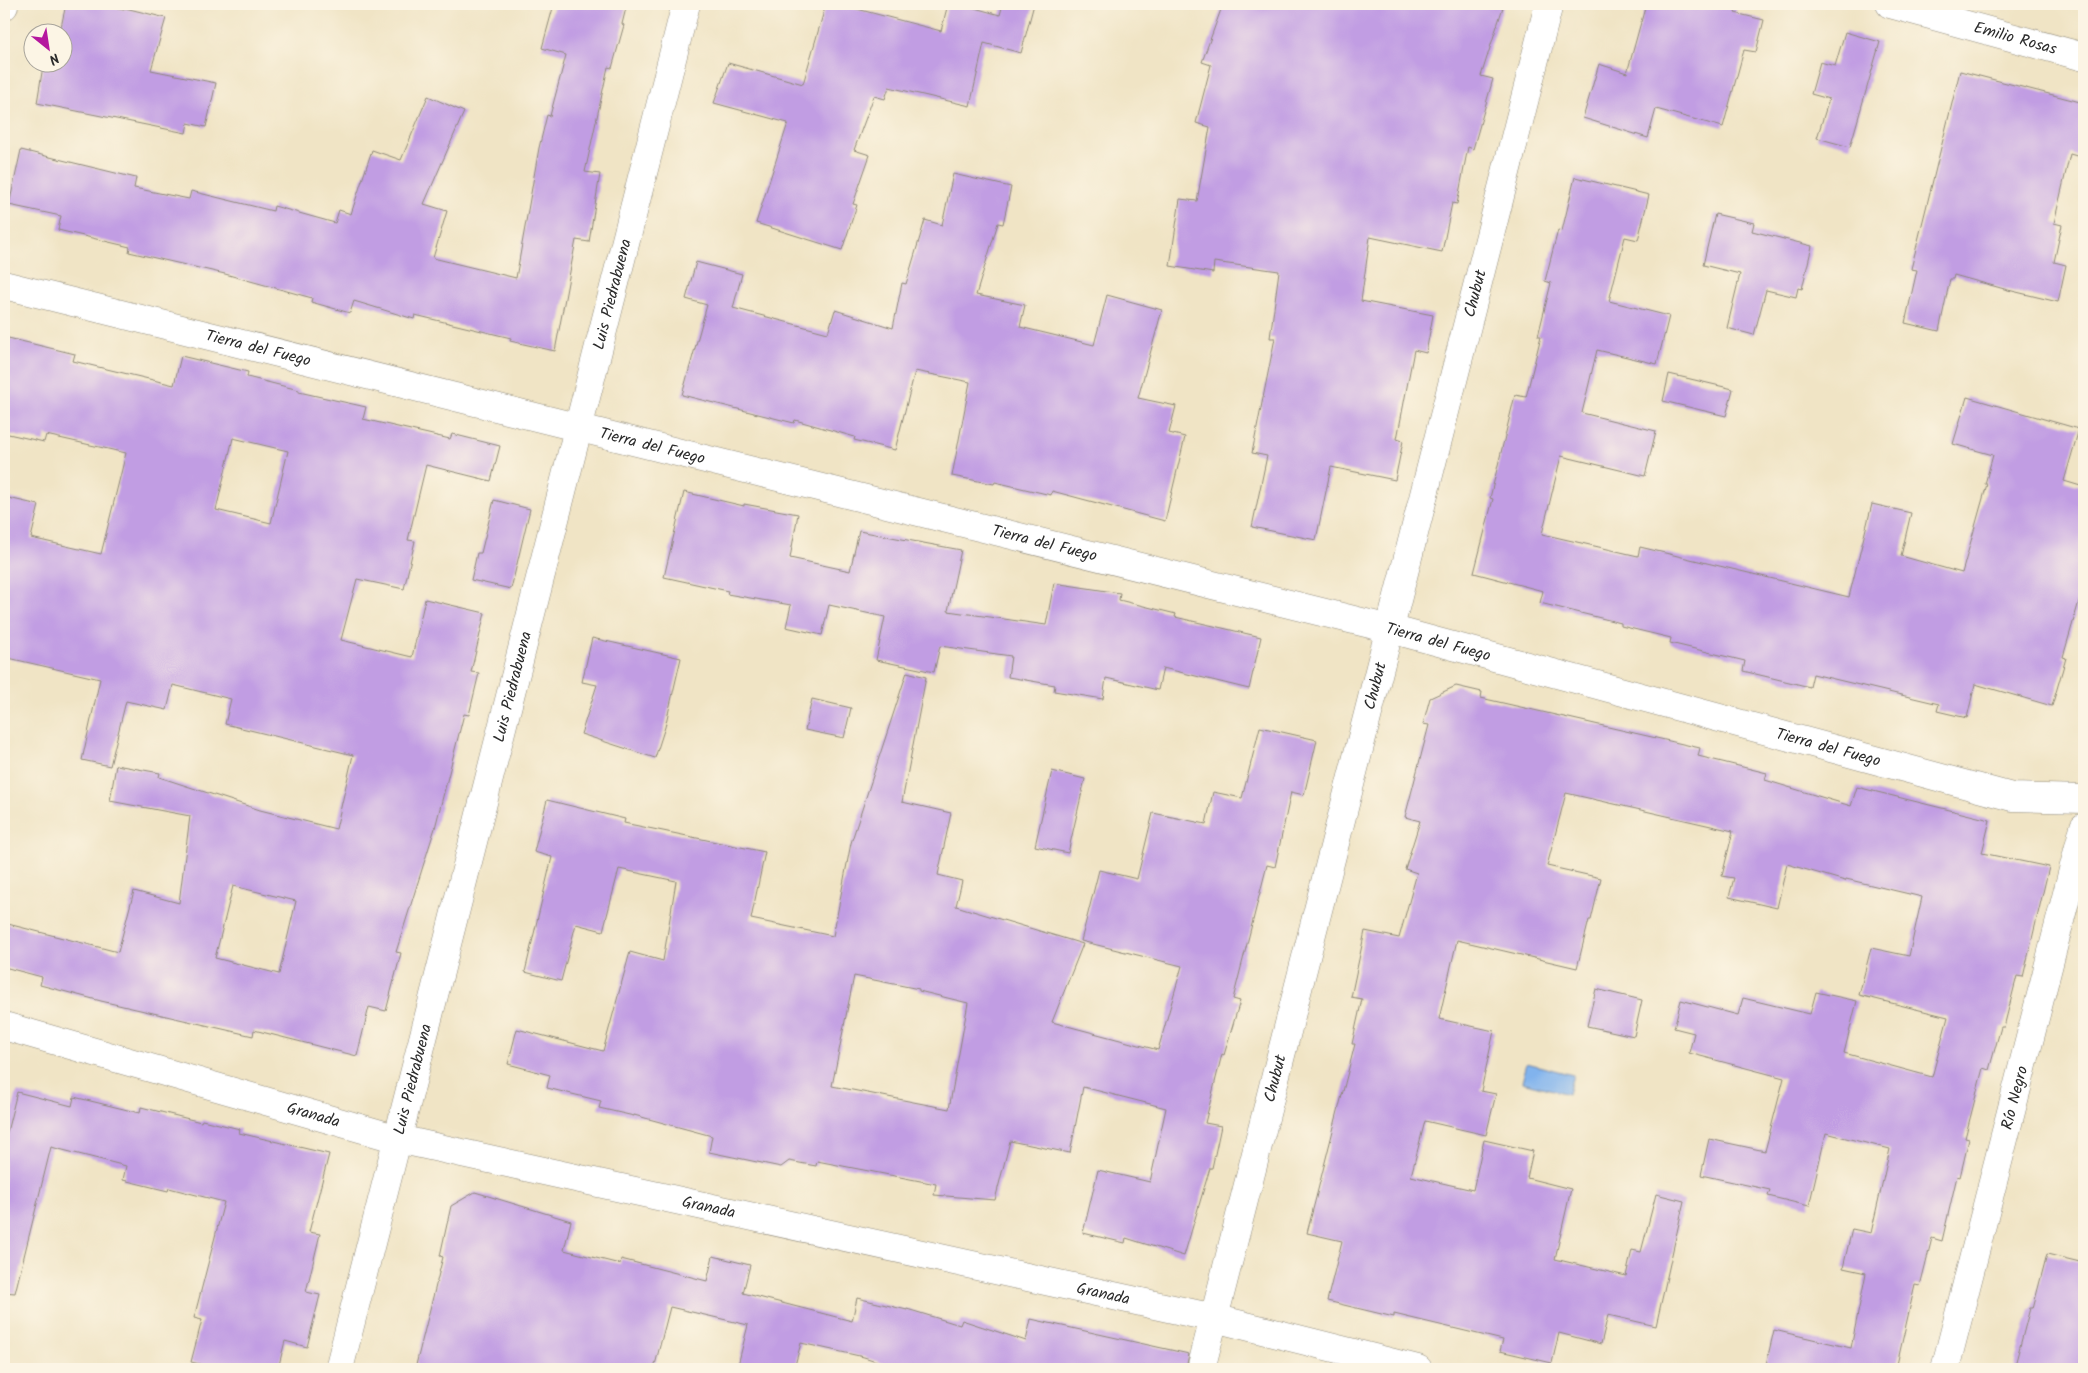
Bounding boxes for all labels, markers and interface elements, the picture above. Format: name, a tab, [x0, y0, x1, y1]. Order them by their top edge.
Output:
street label: Emilio Rosas	[1971, 15, 2060, 62]
north arrow	[22, 22, 72, 72]
text: N	[45, 47, 63, 70]
street label: Luis Piedrabuena	[586, 236, 638, 352]
street label: Chubut	[1457, 266, 1493, 320]
street label: Tierra del Fuego	[203, 323, 314, 373]
street label: Tierra del Fuego	[597, 421, 708, 471]
street label: Tierra del Fuego	[989, 518, 1100, 568]
street label: Tierra del Fuego	[1383, 616, 1494, 668]
street label: Luis Piedrabuena	[486, 629, 539, 745]
street label: Chubut	[1357, 659, 1393, 712]
street label: Tierra del Fuego	[1773, 721, 1884, 773]
street label: Luis Piedrabuena	[387, 1021, 439, 1137]
street label: Chubut	[1257, 1051, 1293, 1105]
street label: Río Negro	[1994, 1063, 2035, 1132]
street label: Granada	[284, 1095, 343, 1134]
street label: Granada	[680, 1189, 738, 1225]
street label: Granada	[1074, 1276, 1132, 1312]

